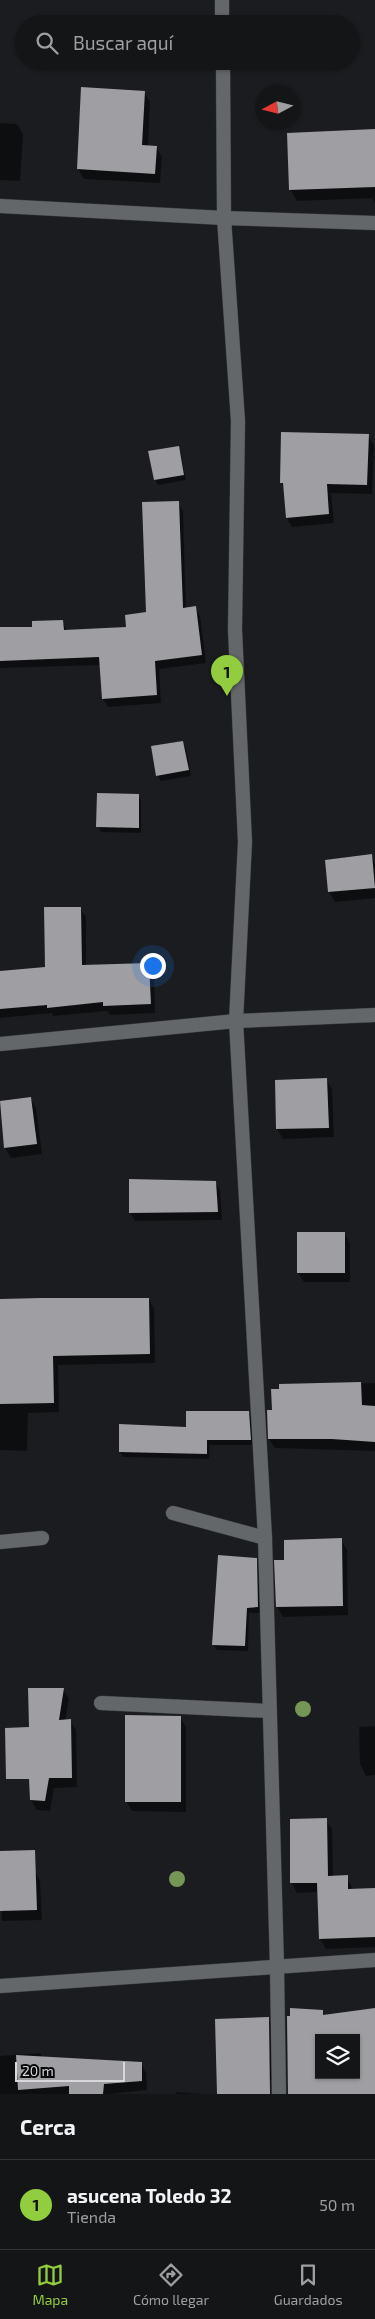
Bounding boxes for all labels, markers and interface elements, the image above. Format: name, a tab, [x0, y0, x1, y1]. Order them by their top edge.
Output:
search box	[15, 15, 360, 70]
icon: search	[33, 29, 61, 57]
text: Buscar aquí	[73, 31, 173, 54]
north arrow	[255, 85, 300, 130]
pin: 1	[211, 655, 243, 696]
your location	[140, 953, 166, 979]
map controls	[315, 2034, 360, 2079]
button: layers	[315, 2034, 360, 2079]
scale bar	[15, 2059, 125, 2082]
text: 20 m	[22, 2062, 54, 2079]
text: Cerca	[20, 2114, 76, 2139]
text: asucena Toledo 32	[67, 2184, 232, 2207]
text: 1	[33, 2195, 39, 2214]
text: 50 m	[319, 2195, 355, 2214]
text: Tienda	[67, 2207, 116, 2226]
tab: Mapa	[32, 2261, 68, 2308]
tab: Cómo llegar	[133, 2261, 209, 2308]
tab: Guardados	[274, 2261, 343, 2308]

